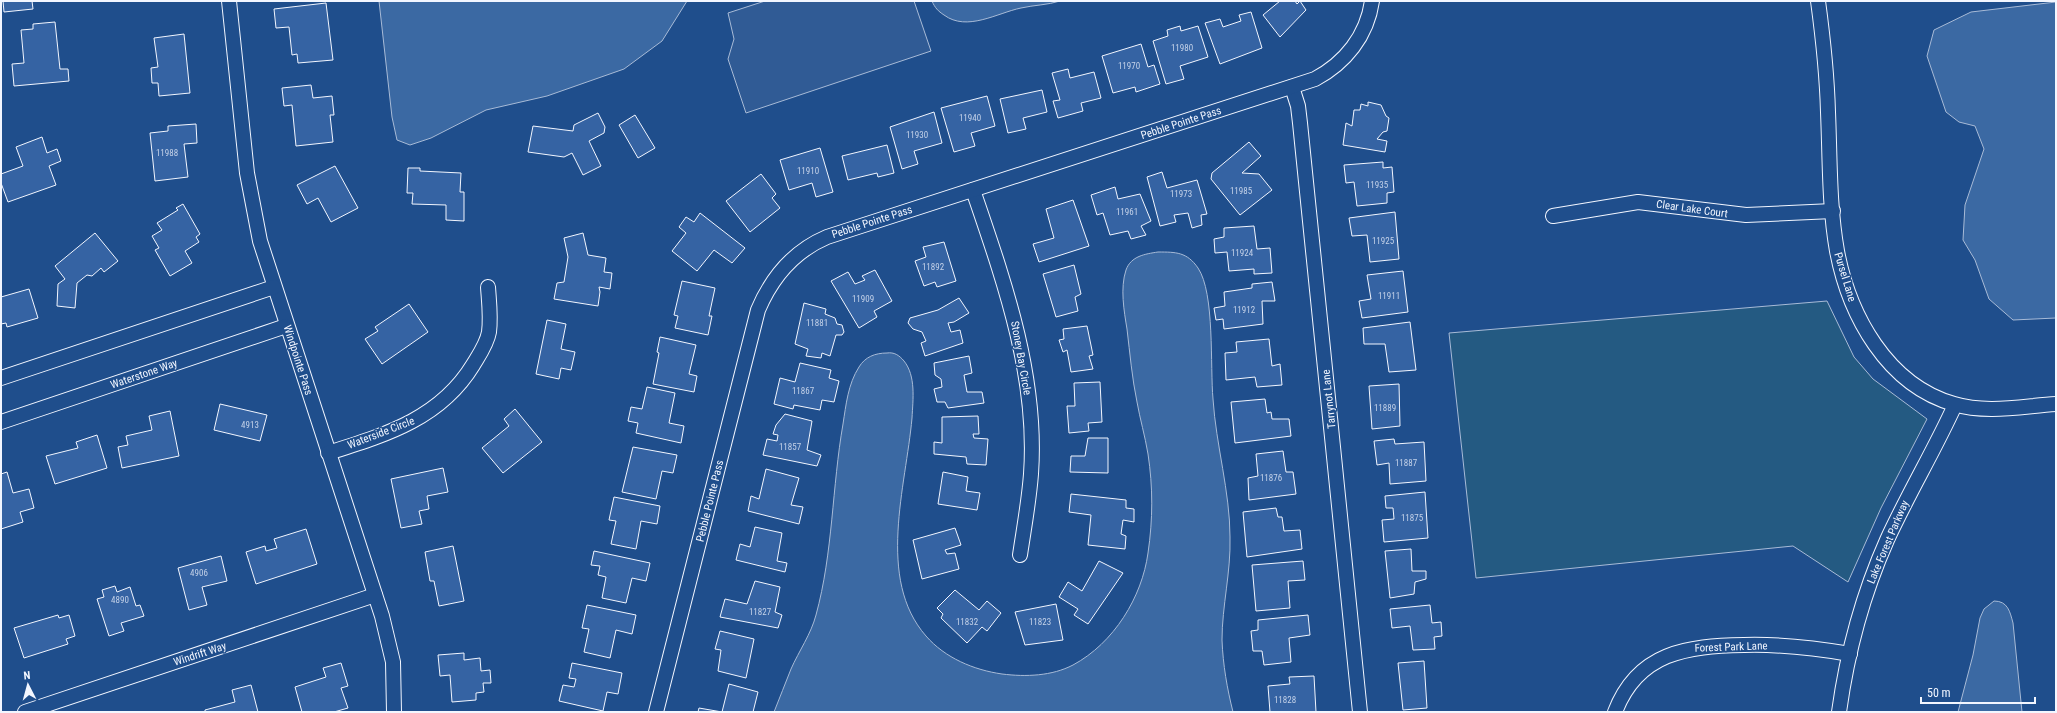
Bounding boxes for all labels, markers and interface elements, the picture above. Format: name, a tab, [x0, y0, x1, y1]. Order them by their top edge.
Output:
house number: 11980	[1171, 43, 1193, 53]
house number: 11970	[1118, 61, 1140, 71]
street label: Pebble Pointe Pass	[1139, 104, 1223, 142]
house number: 11940	[959, 113, 981, 123]
house number: 11930	[906, 130, 928, 140]
house number: 11988	[156, 148, 178, 158]
house number: 11910	[797, 166, 819, 176]
house number: 11935	[1366, 180, 1389, 190]
house number: 11985	[1230, 186, 1253, 196]
house number: 11973	[1170, 189, 1192, 199]
street label: Clear Lake Court	[1655, 198, 1729, 220]
street label: Pebble Pointe Pass	[830, 203, 914, 241]
house number: 11961	[1116, 207, 1138, 217]
house number: 11925	[1372, 236, 1395, 246]
house number: 11924	[1231, 248, 1254, 258]
street label: Pursel Lane	[1831, 251, 1859, 303]
house number: 11892	[922, 262, 945, 272]
house number: 11911	[1378, 291, 1400, 301]
house number: 11909	[852, 294, 874, 304]
house number: 11912	[1233, 305, 1256, 315]
house number: 11881	[806, 318, 828, 328]
street label: Stoney Bay Circle	[1008, 320, 1034, 396]
street label: Windpointe Pass	[281, 323, 315, 397]
street label: Waterstone Way	[109, 356, 180, 392]
street label: Tarrynot Lane	[1319, 369, 1339, 429]
house number: 11867	[792, 386, 815, 396]
house number: 11889	[1374, 403, 1396, 413]
street label: Waterside Circle	[346, 414, 416, 452]
house number: 4913	[241, 420, 259, 430]
house number: 11857	[779, 442, 802, 452]
house number: 11887	[1395, 458, 1418, 468]
street label: Pebble Pointe Pass	[694, 459, 726, 543]
house number: 11876	[1260, 473, 1282, 483]
street label: Lake Forest Parkway	[1865, 498, 1912, 586]
house number: 11875	[1401, 513, 1424, 523]
house number: 4906	[190, 568, 208, 578]
house number: 4890	[111, 595, 129, 605]
house number: 11827	[749, 607, 772, 617]
house number: 11832	[956, 617, 979, 627]
house number: 11823	[1029, 617, 1051, 627]
street label: Windrift Way	[172, 639, 228, 669]
street label: Forest Park Lane	[1694, 639, 1768, 655]
north arrow	[8, 665, 48, 705]
text: N	[23, 669, 31, 682]
scale bar	[1921, 679, 2035, 705]
text: 50 m	[1927, 686, 1951, 700]
house number: 11828	[1274, 695, 1296, 705]

